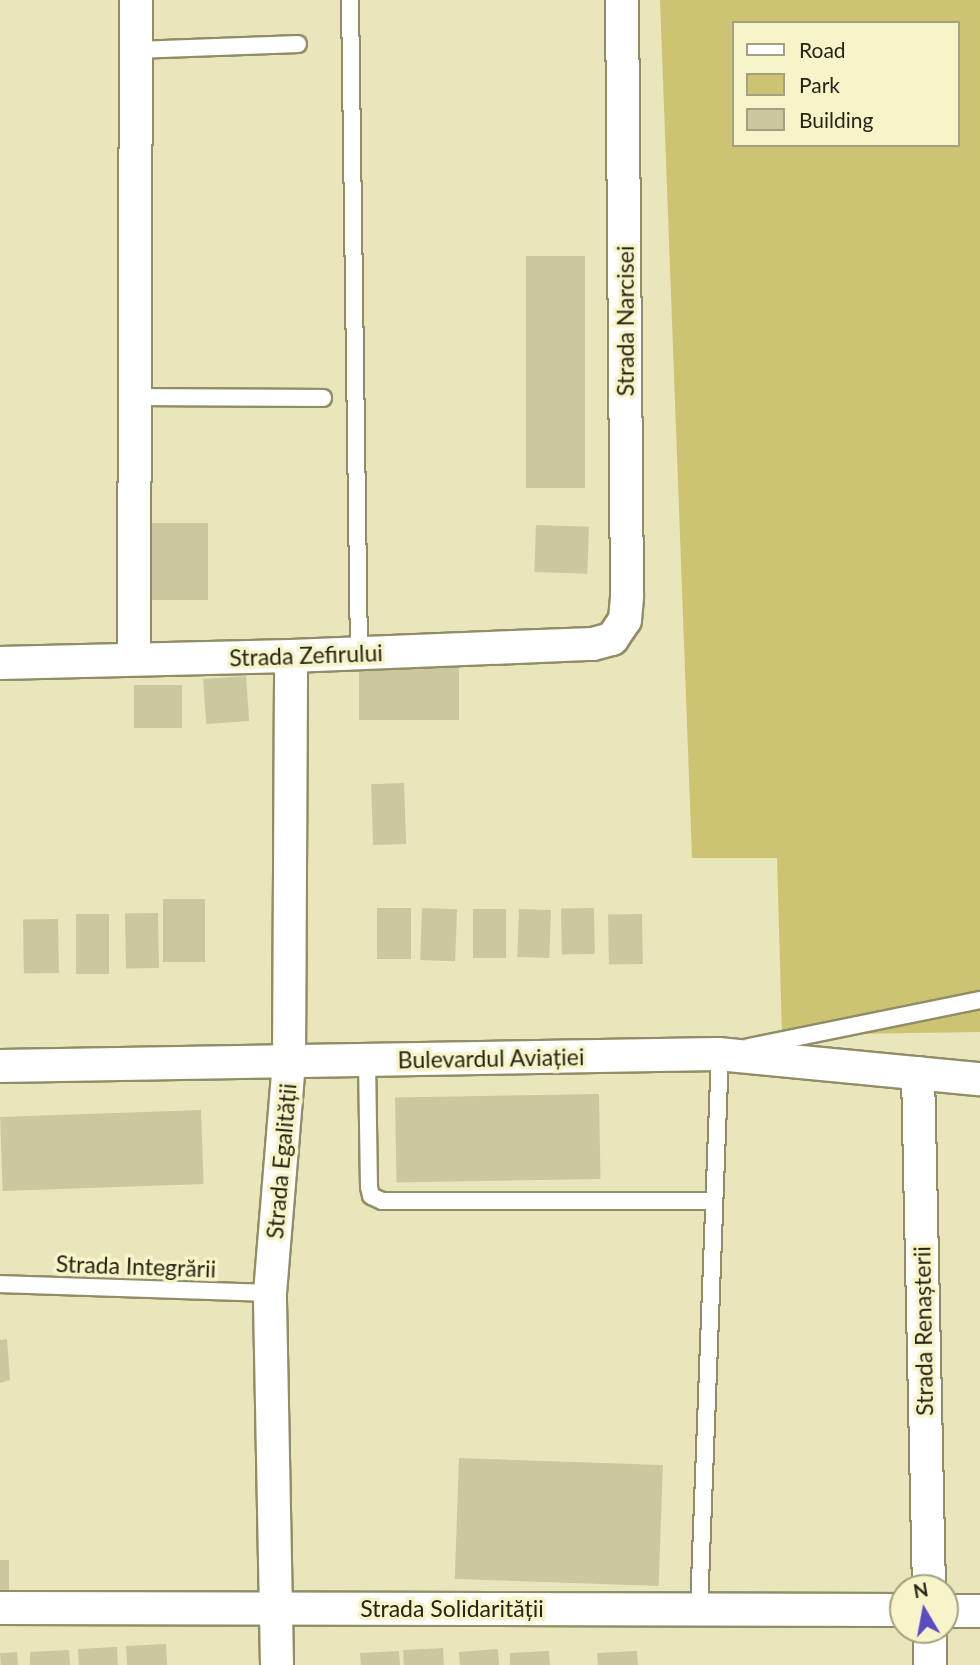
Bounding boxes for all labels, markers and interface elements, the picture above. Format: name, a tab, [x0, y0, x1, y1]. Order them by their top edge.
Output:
legend	[732, 21, 959, 147]
text: Road	[799, 37, 846, 62]
text: Park	[799, 72, 840, 97]
text: Building	[799, 107, 874, 132]
street label: Strada Narcisei	[611, 246, 639, 396]
street label: Strada Zefirului	[229, 639, 383, 671]
street label: Bulevardul Aviației	[397, 1043, 585, 1073]
street label: Strada Egalității	[260, 1082, 302, 1240]
street label: Strada Renașterii	[908, 1246, 938, 1416]
street label: Strada Integrării	[55, 1249, 217, 1283]
north arrow	[889, 1574, 959, 1644]
text: N	[911, 1577, 930, 1602]
street label: Strada Solidarității	[360, 1594, 544, 1622]

